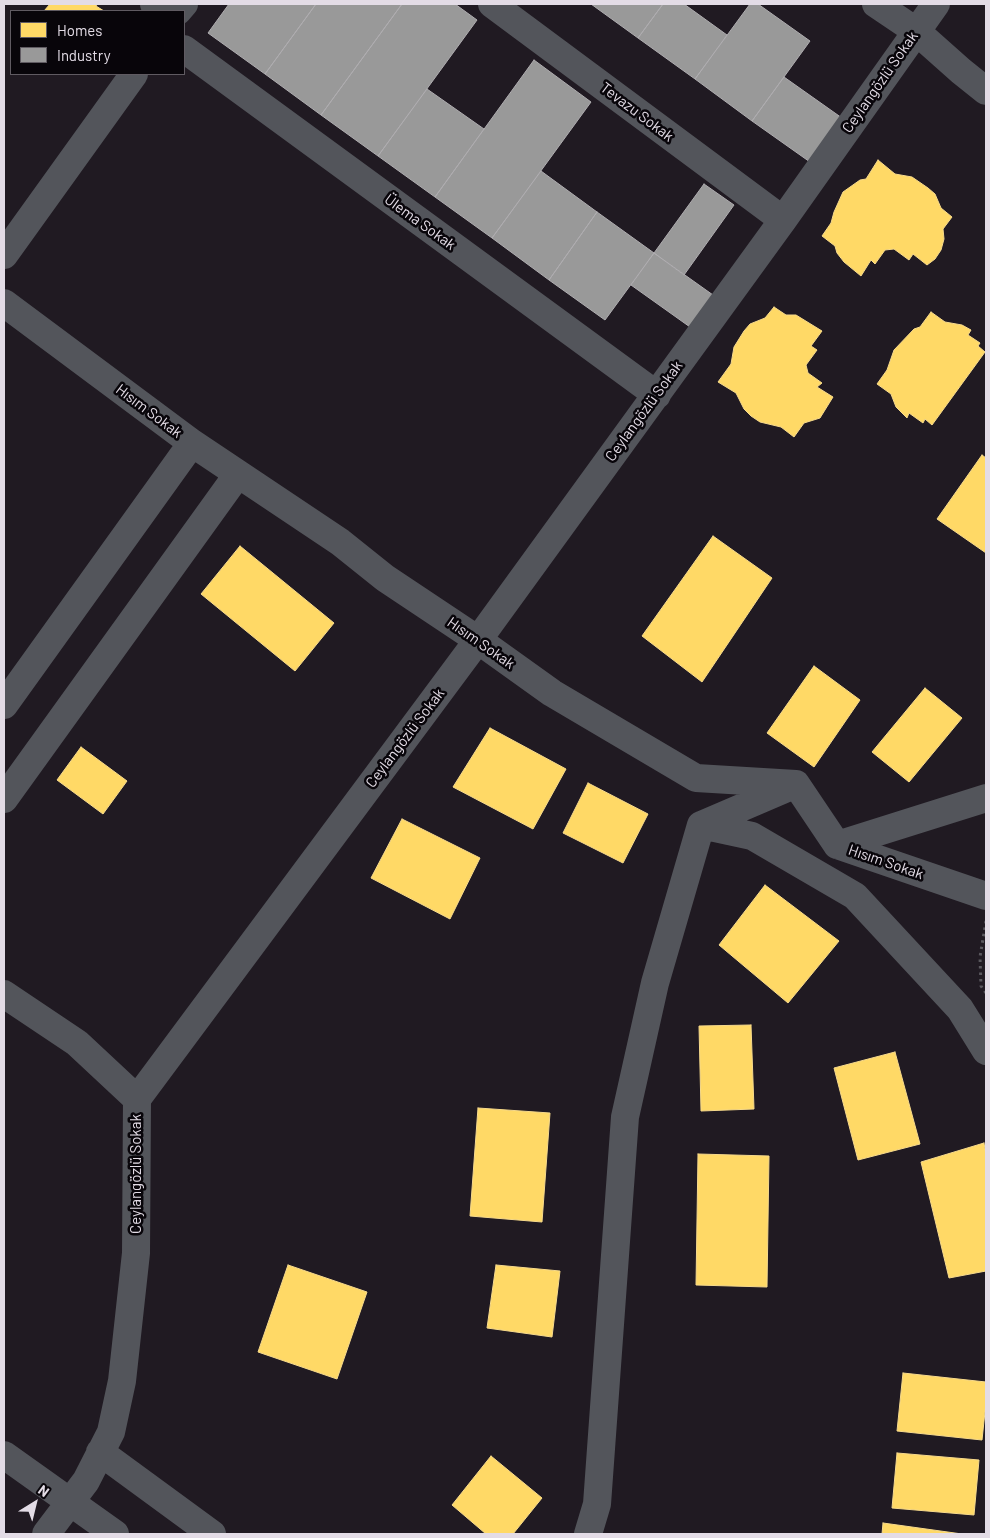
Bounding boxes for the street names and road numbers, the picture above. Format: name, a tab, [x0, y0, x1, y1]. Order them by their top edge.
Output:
street label: Ceylangözlü Sokak	[838, 28, 922, 136]
street label: Tevazu Sokak	[597, 79, 677, 145]
street label: Ülema Sokak	[381, 190, 459, 254]
street label: Ceylangözlü Sokak	[602, 357, 686, 465]
street label: Hısım Sokak	[112, 380, 186, 442]
street label: Hısım Sokak	[444, 613, 518, 673]
street label: Ceylangözlü Sokak	[362, 685, 448, 791]
street label: Hısım Sokak	[846, 841, 926, 883]
street label: Ceylangözlü Sokak	[127, 1114, 145, 1234]

